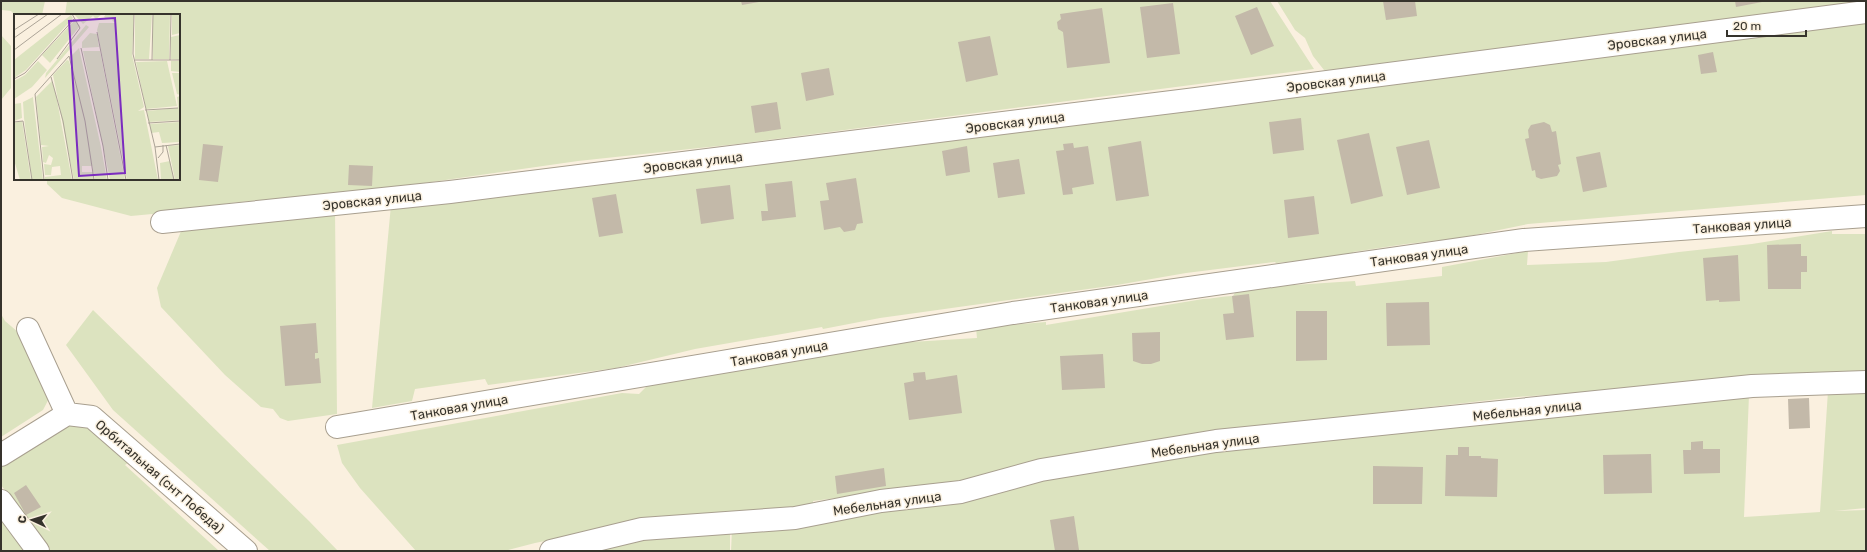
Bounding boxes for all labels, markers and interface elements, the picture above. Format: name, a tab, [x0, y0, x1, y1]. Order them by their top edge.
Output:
scale bar	[1727, 12, 1806, 38]
inset map	[14, 14, 180, 180]
text: 20 m	[1733, 19, 1761, 33]
street label: Эровская улица	[1607, 26, 1708, 53]
street label: Эровская улица	[1286, 68, 1387, 95]
street label: Эровская улица	[965, 109, 1066, 136]
street label: Эровская улица	[643, 149, 744, 176]
street label: Эровская улица	[322, 188, 422, 213]
street label: Танковая улица	[1692, 215, 1792, 236]
street label: Танковая улица	[1369, 241, 1469, 270]
street label: Танковая улица	[1049, 287, 1149, 316]
street label: Танковая улица	[729, 338, 829, 369]
street label: Танковая улица	[409, 392, 509, 423]
street label: Мебельная улица	[1472, 397, 1582, 424]
street label: Орбитальная (снт Победа)	[92, 417, 227, 536]
street label: Мебельная улица	[1150, 430, 1260, 461]
street label: Мебельная улица	[832, 488, 942, 519]
north arrow	[12, 500, 52, 540]
text: С	[16, 515, 29, 524]

